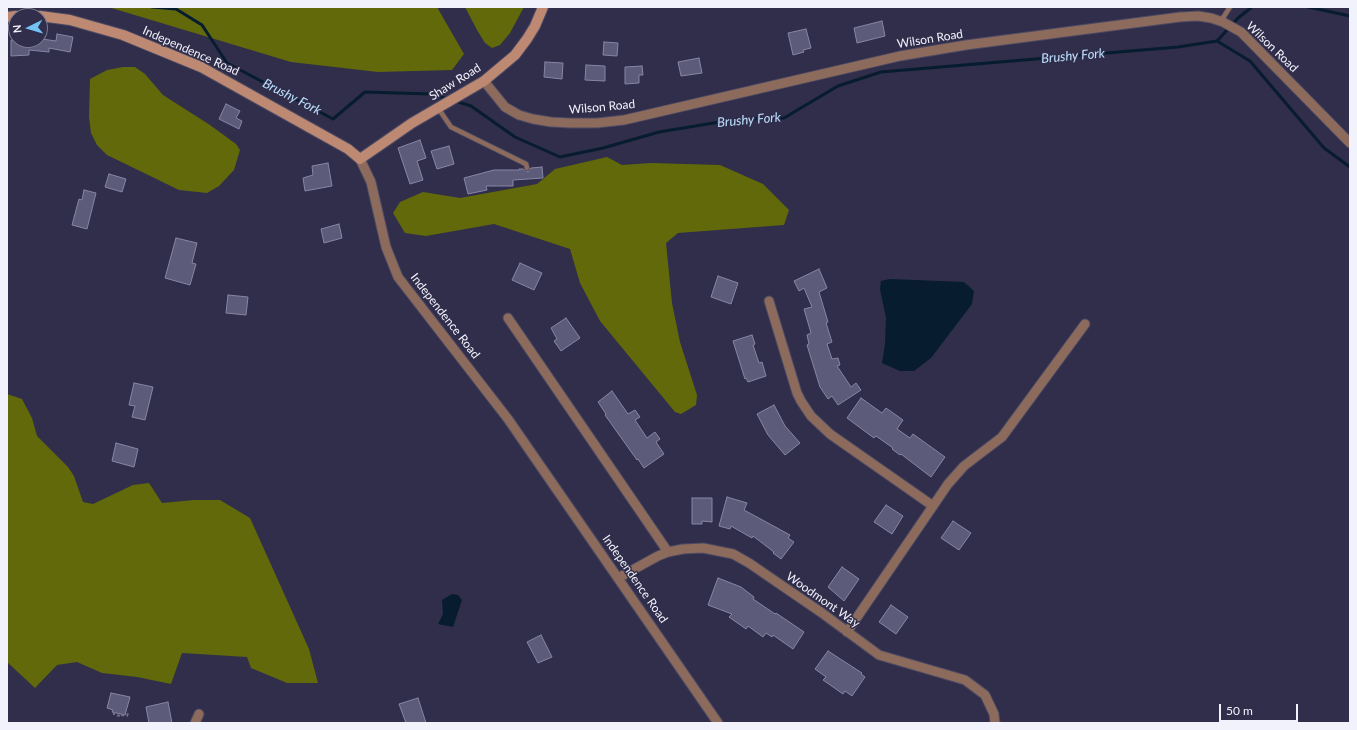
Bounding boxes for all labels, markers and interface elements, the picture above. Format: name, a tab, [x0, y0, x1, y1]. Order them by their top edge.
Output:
north arrow	[8, 8, 48, 48]
street label: Wilson Road	[1243, 19, 1301, 75]
street label: Independence Road	[140, 23, 242, 79]
text: N	[10, 24, 23, 34]
street label: Wilson Road	[896, 27, 964, 51]
water label: Brushy Fork	[1041, 45, 1105, 67]
street label: Shaw Road	[427, 60, 483, 104]
water label: Brushy Fork	[260, 76, 324, 118]
street label: Wilson Road	[568, 97, 636, 117]
water label: Brushy Fork	[717, 109, 781, 131]
street label: Independence Road	[407, 271, 483, 361]
street label: Independence Road	[599, 532, 671, 626]
street label: Woodmont Way	[783, 569, 863, 631]
scale bar	[1221, 696, 1300, 722]
text: 50 m	[1226, 703, 1253, 718]

